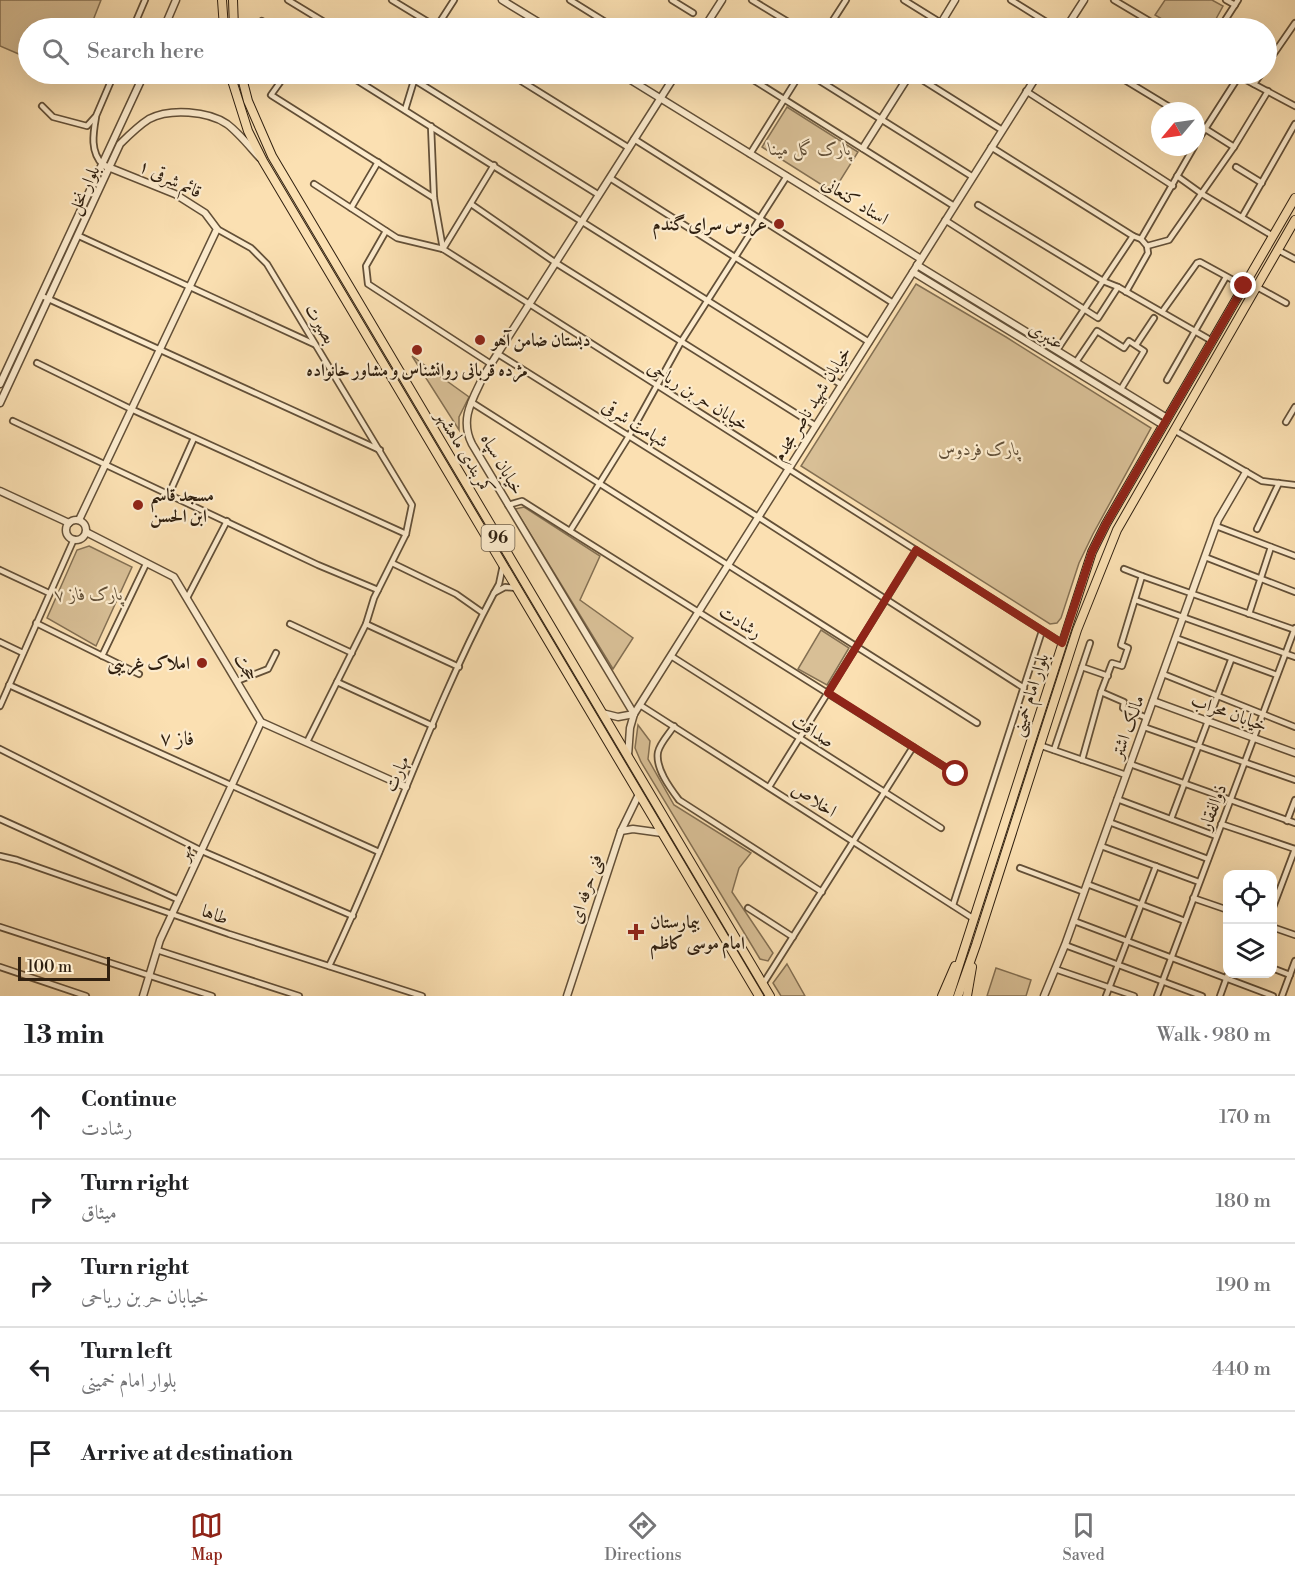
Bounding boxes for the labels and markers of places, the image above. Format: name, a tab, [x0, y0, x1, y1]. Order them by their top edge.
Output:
place label: عروس سرای گندم	[652, 213, 767, 240]
marker: عروس سرای گندم	[772, 217, 786, 231]
place label: دبستان ضامن آهو	[490, 329, 590, 352]
marker: دبستان ضامن آهو	[473, 333, 487, 347]
marker: مژده قربانی روانشناس و مشاور خانواده	[410, 343, 424, 357]
place label: مژده قربانی روانشناس و مشاور خانواده	[306, 359, 528, 383]
place label: مسجد قاسم ابن الحسن	[150, 484, 214, 528]
marker: مسجد قاسم ابن الحسن	[131, 498, 145, 512]
place label: املاک غریبی	[107, 652, 190, 676]
marker: املاک غریبی	[195, 656, 209, 670]
place label: بیمارستان امام موسی کاظم	[650, 911, 745, 960]
marker: بیمارستان امام موسی کاظم	[627, 923, 645, 941]

